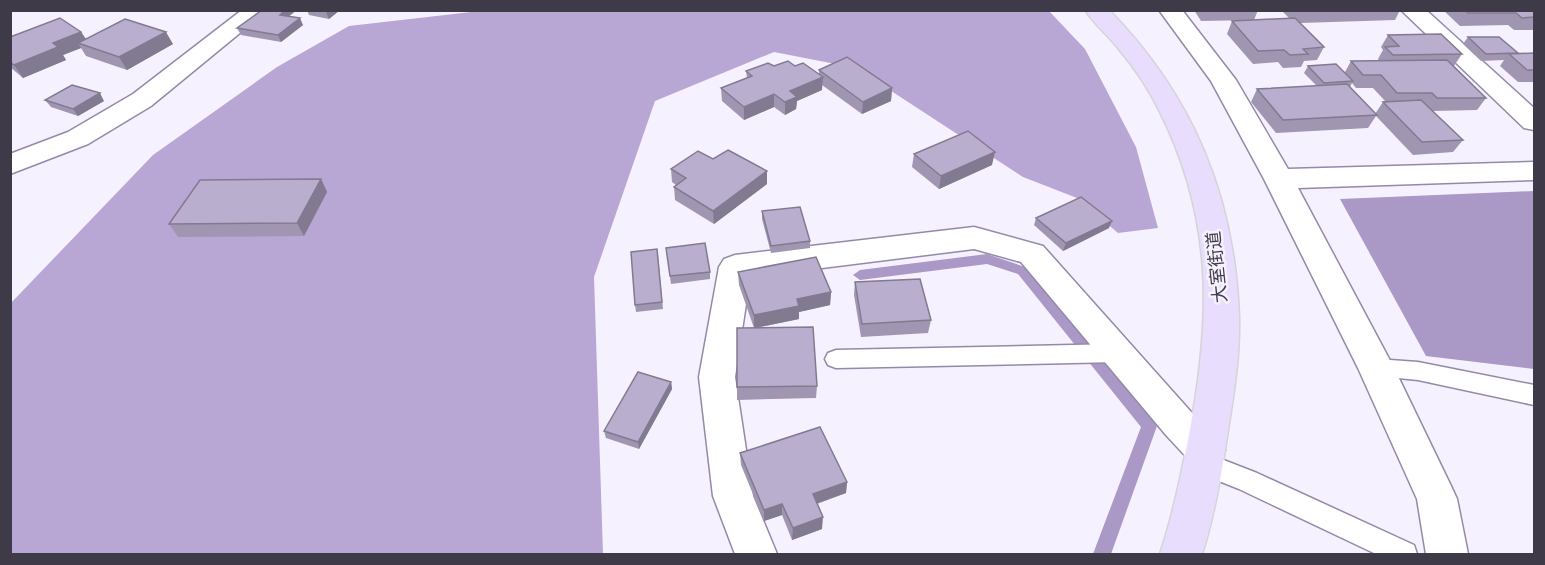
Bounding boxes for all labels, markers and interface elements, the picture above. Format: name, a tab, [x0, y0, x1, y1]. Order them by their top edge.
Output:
street label: 大室街道	[1201, 230, 1231, 304]

